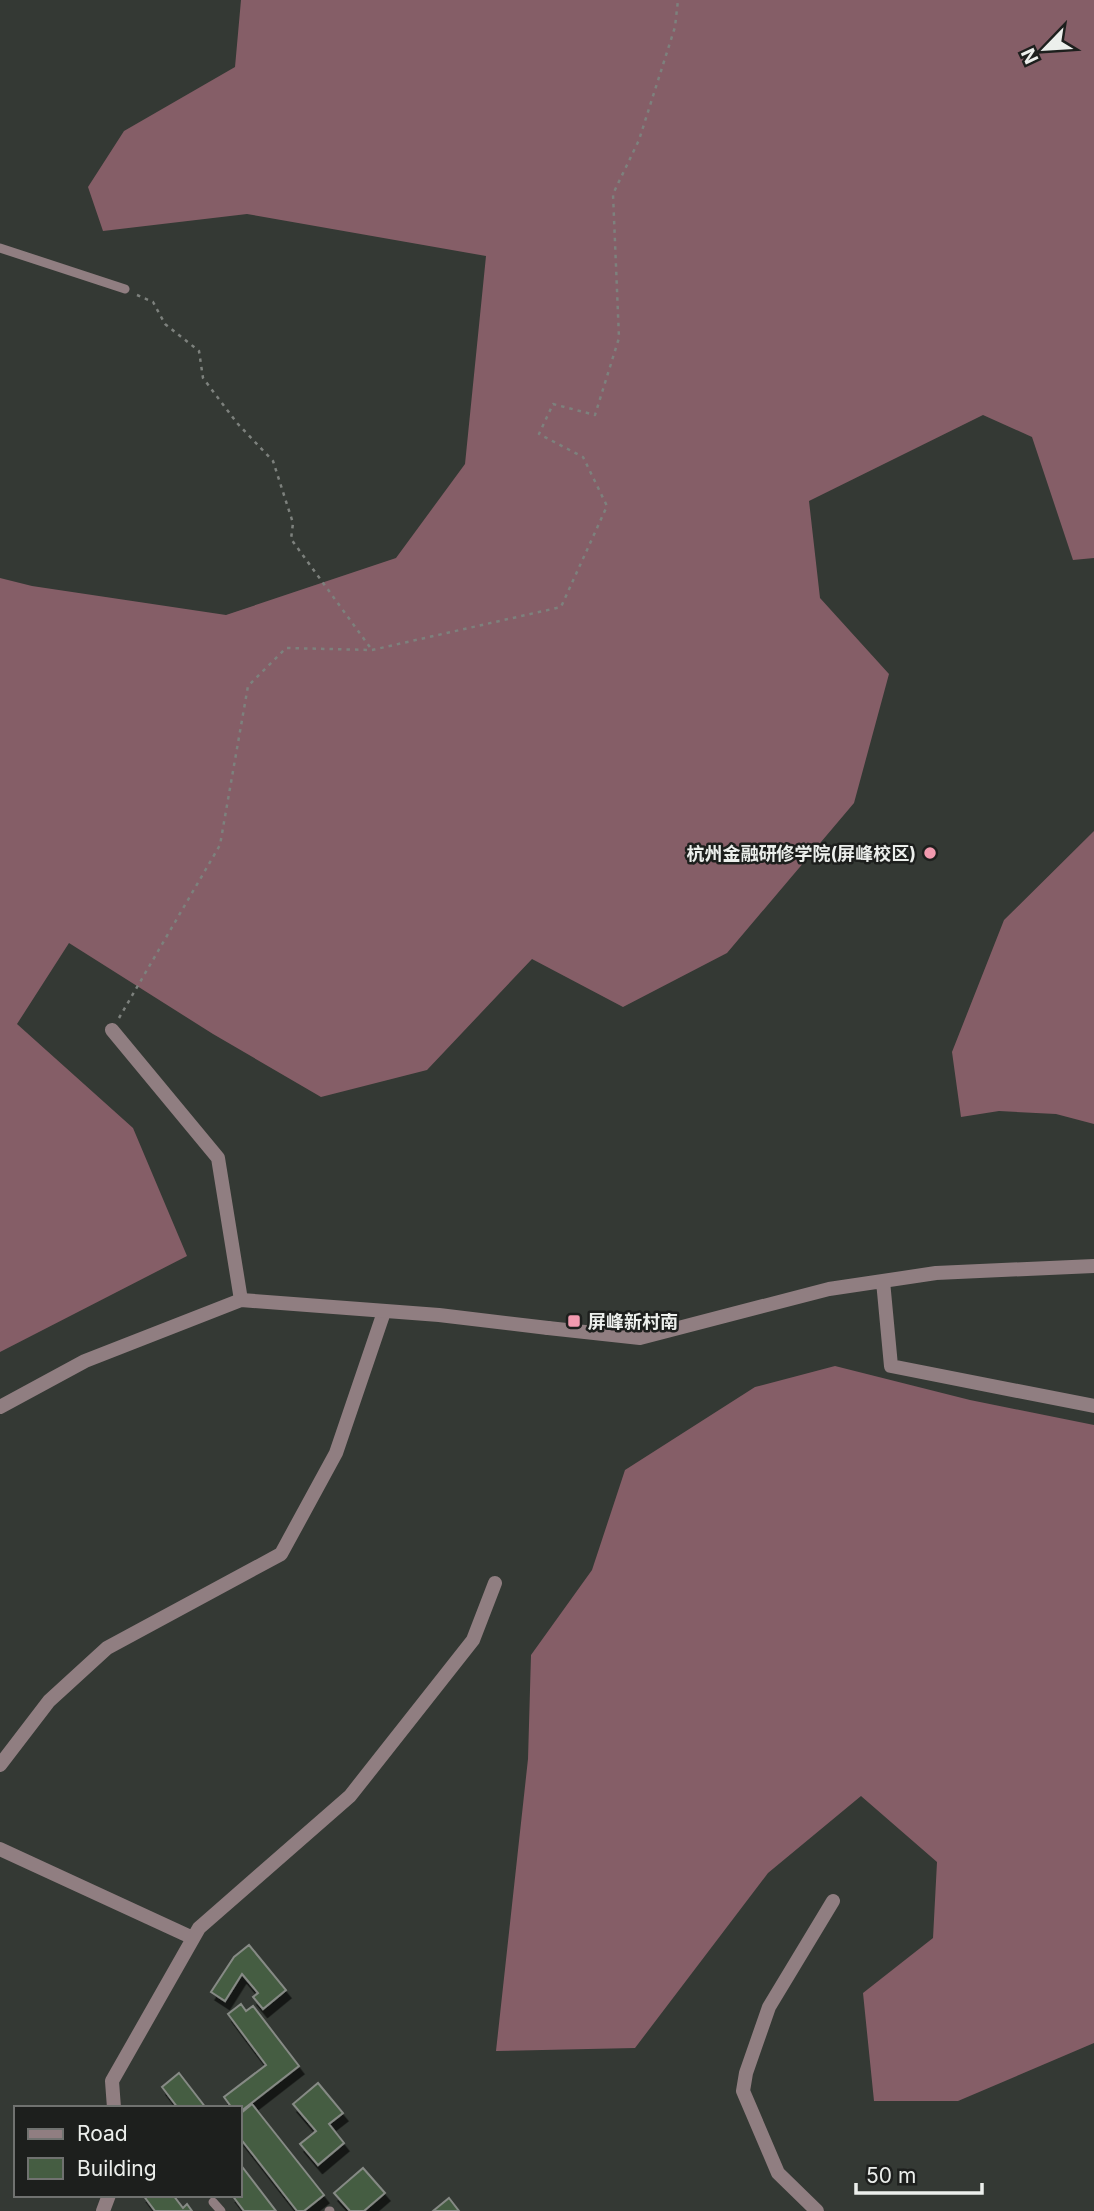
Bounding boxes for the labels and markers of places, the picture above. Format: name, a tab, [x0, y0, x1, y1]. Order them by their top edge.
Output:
place label: 杭州金融研修学院(屏峰校区)	[686, 843, 916, 864]
marker: 杭州金融研修学院(屏峰校区)	[922, 845, 938, 861]
place label: 屏峰新村南	[588, 1311, 678, 1332]
marker: 屏峰新村南	[566, 1313, 582, 1329]

